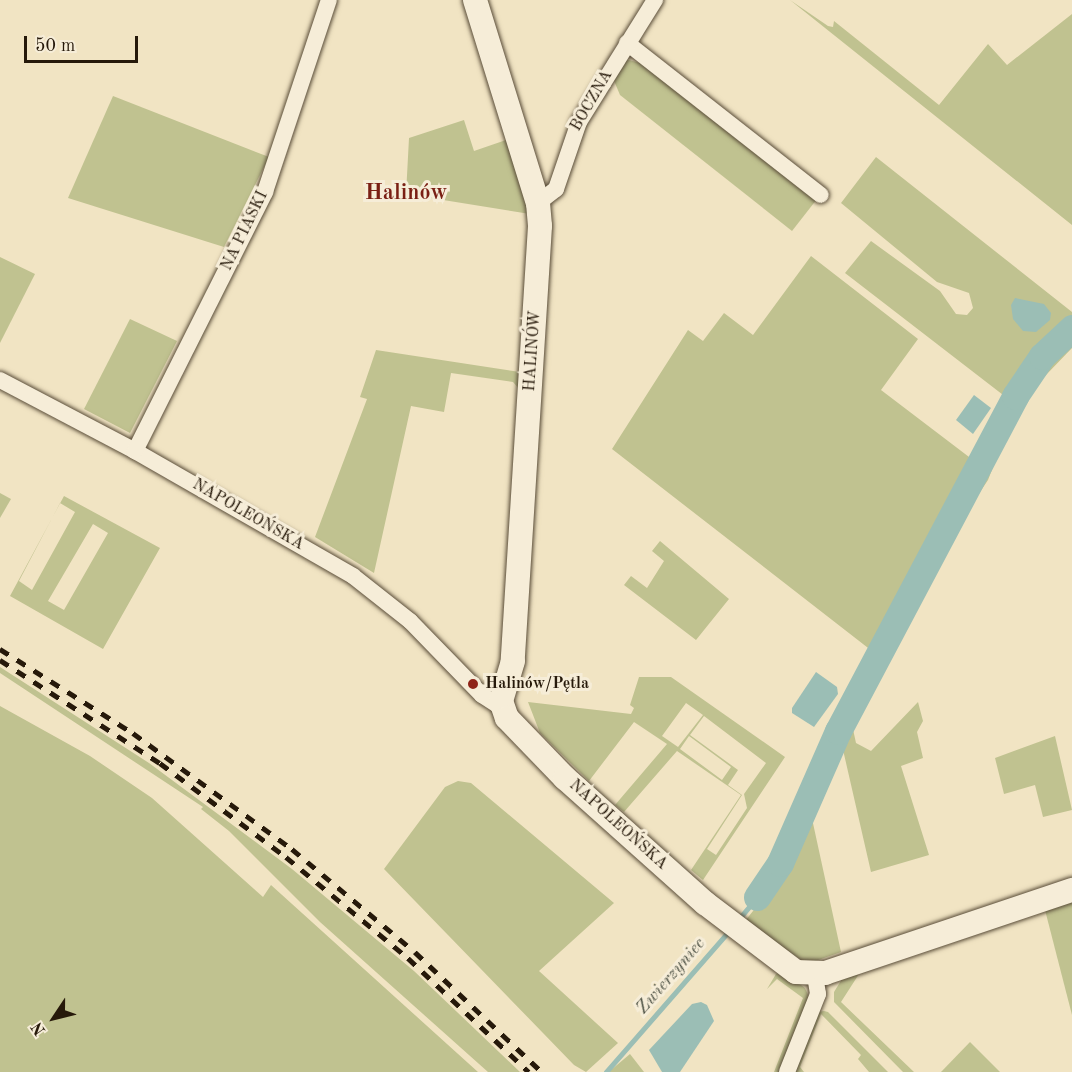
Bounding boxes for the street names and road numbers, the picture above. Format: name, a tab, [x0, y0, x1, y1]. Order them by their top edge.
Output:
street label: BOCZNA	[567, 67, 617, 135]
street label: NA PIASKI	[217, 188, 273, 274]
street label: HALINÓW	[521, 310, 545, 392]
street label: NAPOLEOŃSKA	[189, 475, 307, 555]
street label: NAPOLEOŃSKA	[565, 776, 671, 874]

